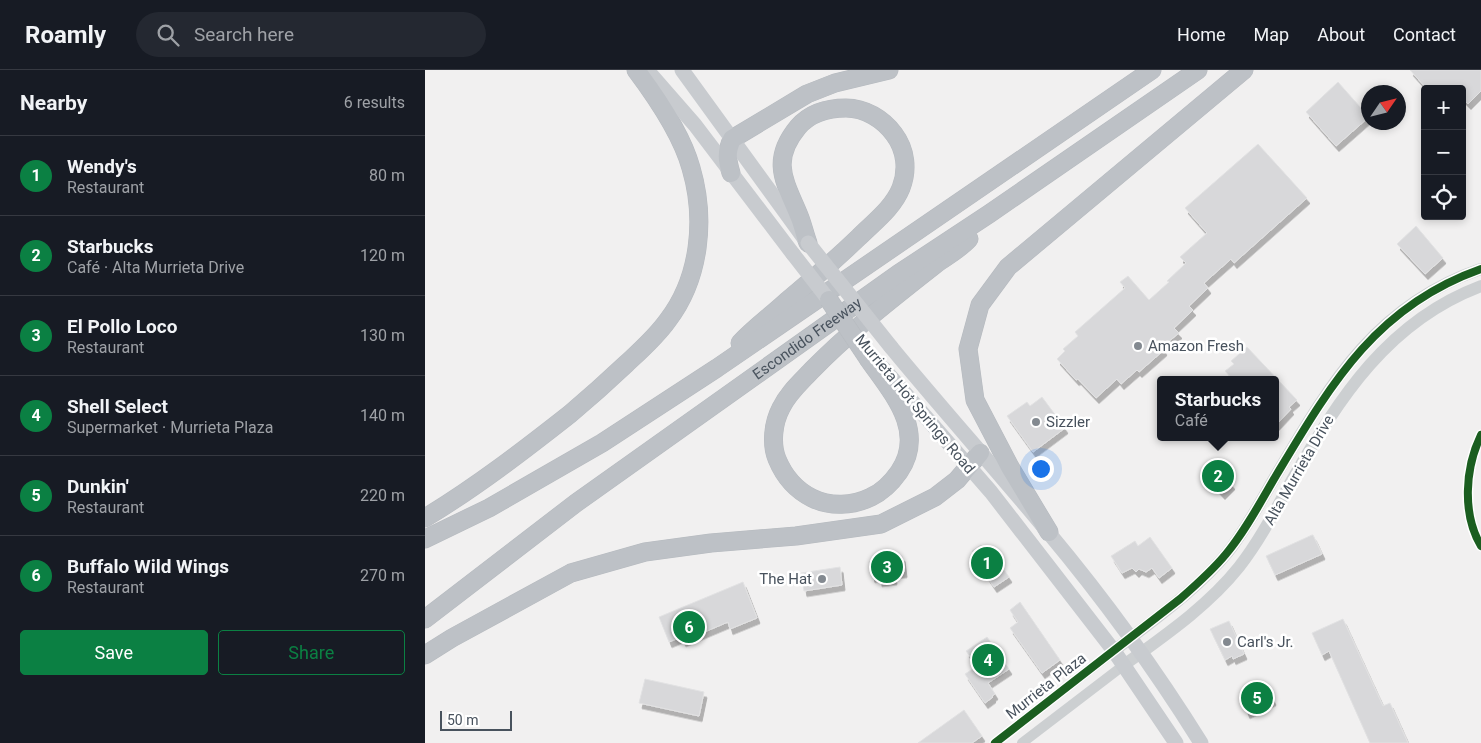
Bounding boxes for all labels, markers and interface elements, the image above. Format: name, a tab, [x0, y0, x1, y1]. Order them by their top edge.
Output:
search box	[136, 12, 486, 57]
text: Roamly	[25, 21, 106, 49]
icon: search	[154, 21, 182, 49]
text: Search here	[194, 23, 294, 46]
text: Home	[1177, 24, 1226, 45]
text: Map	[1254, 24, 1289, 45]
text: About	[1317, 24, 1365, 45]
text: Contact	[1393, 24, 1456, 45]
north arrow	[1361, 85, 1406, 130]
map controls	[1421, 85, 1466, 220]
button: +	[1421, 85, 1466, 130]
text: Nearby	[20, 91, 87, 115]
text: 6 results	[344, 93, 405, 112]
button: −	[1421, 130, 1466, 175]
text: Wendy's	[67, 155, 137, 178]
text: 1	[31, 166, 41, 185]
text: 80 m	[369, 166, 405, 185]
button: locate	[1421, 175, 1466, 220]
text: Restaurant	[67, 178, 144, 197]
text: Starbucks	[67, 235, 153, 258]
text: 2	[31, 246, 41, 265]
text: 120 m	[360, 246, 405, 265]
text: Café · Alta Murrieta Drive	[67, 258, 244, 277]
street label: Escondido Freeway	[749, 294, 865, 383]
text: El Pollo Loco	[67, 315, 177, 338]
text: 3	[31, 326, 41, 345]
text: 130 m	[360, 326, 405, 345]
street label: Murrieta Hot Springs Road	[851, 331, 979, 477]
place label: Amazon Fresh	[1148, 337, 1244, 355]
text: Restaurant	[67, 338, 144, 357]
marker: Amazon Fresh	[1132, 340, 1144, 352]
popup	[1157, 376, 1279, 441]
text: Starbucks	[1175, 388, 1261, 411]
text: Shell Select	[67, 395, 168, 418]
text: 4	[31, 406, 41, 425]
text: 140 m	[360, 406, 405, 425]
text: Café	[1175, 411, 1208, 430]
street label: Alta Murrieta Drive	[1260, 412, 1338, 528]
place label: Sizzler	[1046, 413, 1090, 431]
marker: Sizzler	[1030, 416, 1042, 428]
text: Supermarket · Murrieta Plaza	[67, 418, 273, 437]
your location	[1028, 456, 1054, 482]
pin: 2	[1202, 457, 1234, 495]
text: Dunkin'	[67, 475, 129, 498]
text: 5	[31, 486, 41, 505]
text: 220 m	[360, 486, 405, 505]
text: Restaurant	[67, 498, 144, 517]
pin: 1	[971, 544, 1003, 582]
pin: 3	[871, 548, 903, 586]
text: Buffalo Wild Wings	[67, 555, 229, 578]
text: 6	[31, 566, 41, 585]
text: 270 m	[360, 566, 405, 585]
place label: The Hat	[759, 570, 812, 588]
marker: The Hat	[816, 573, 828, 585]
text: Restaurant	[67, 578, 144, 597]
pin: 6	[673, 608, 705, 646]
button: Save	[20, 630, 208, 675]
button: Share	[218, 630, 405, 675]
place label: Carl's Jr.	[1237, 633, 1294, 651]
marker: Carl's Jr.	[1221, 636, 1233, 648]
pin: 4	[972, 641, 1004, 679]
street label: Murrieta Plaza	[1002, 649, 1090, 723]
pin: 5	[1241, 679, 1273, 717]
scale bar	[440, 708, 513, 731]
text: 50 m	[447, 712, 479, 728]

